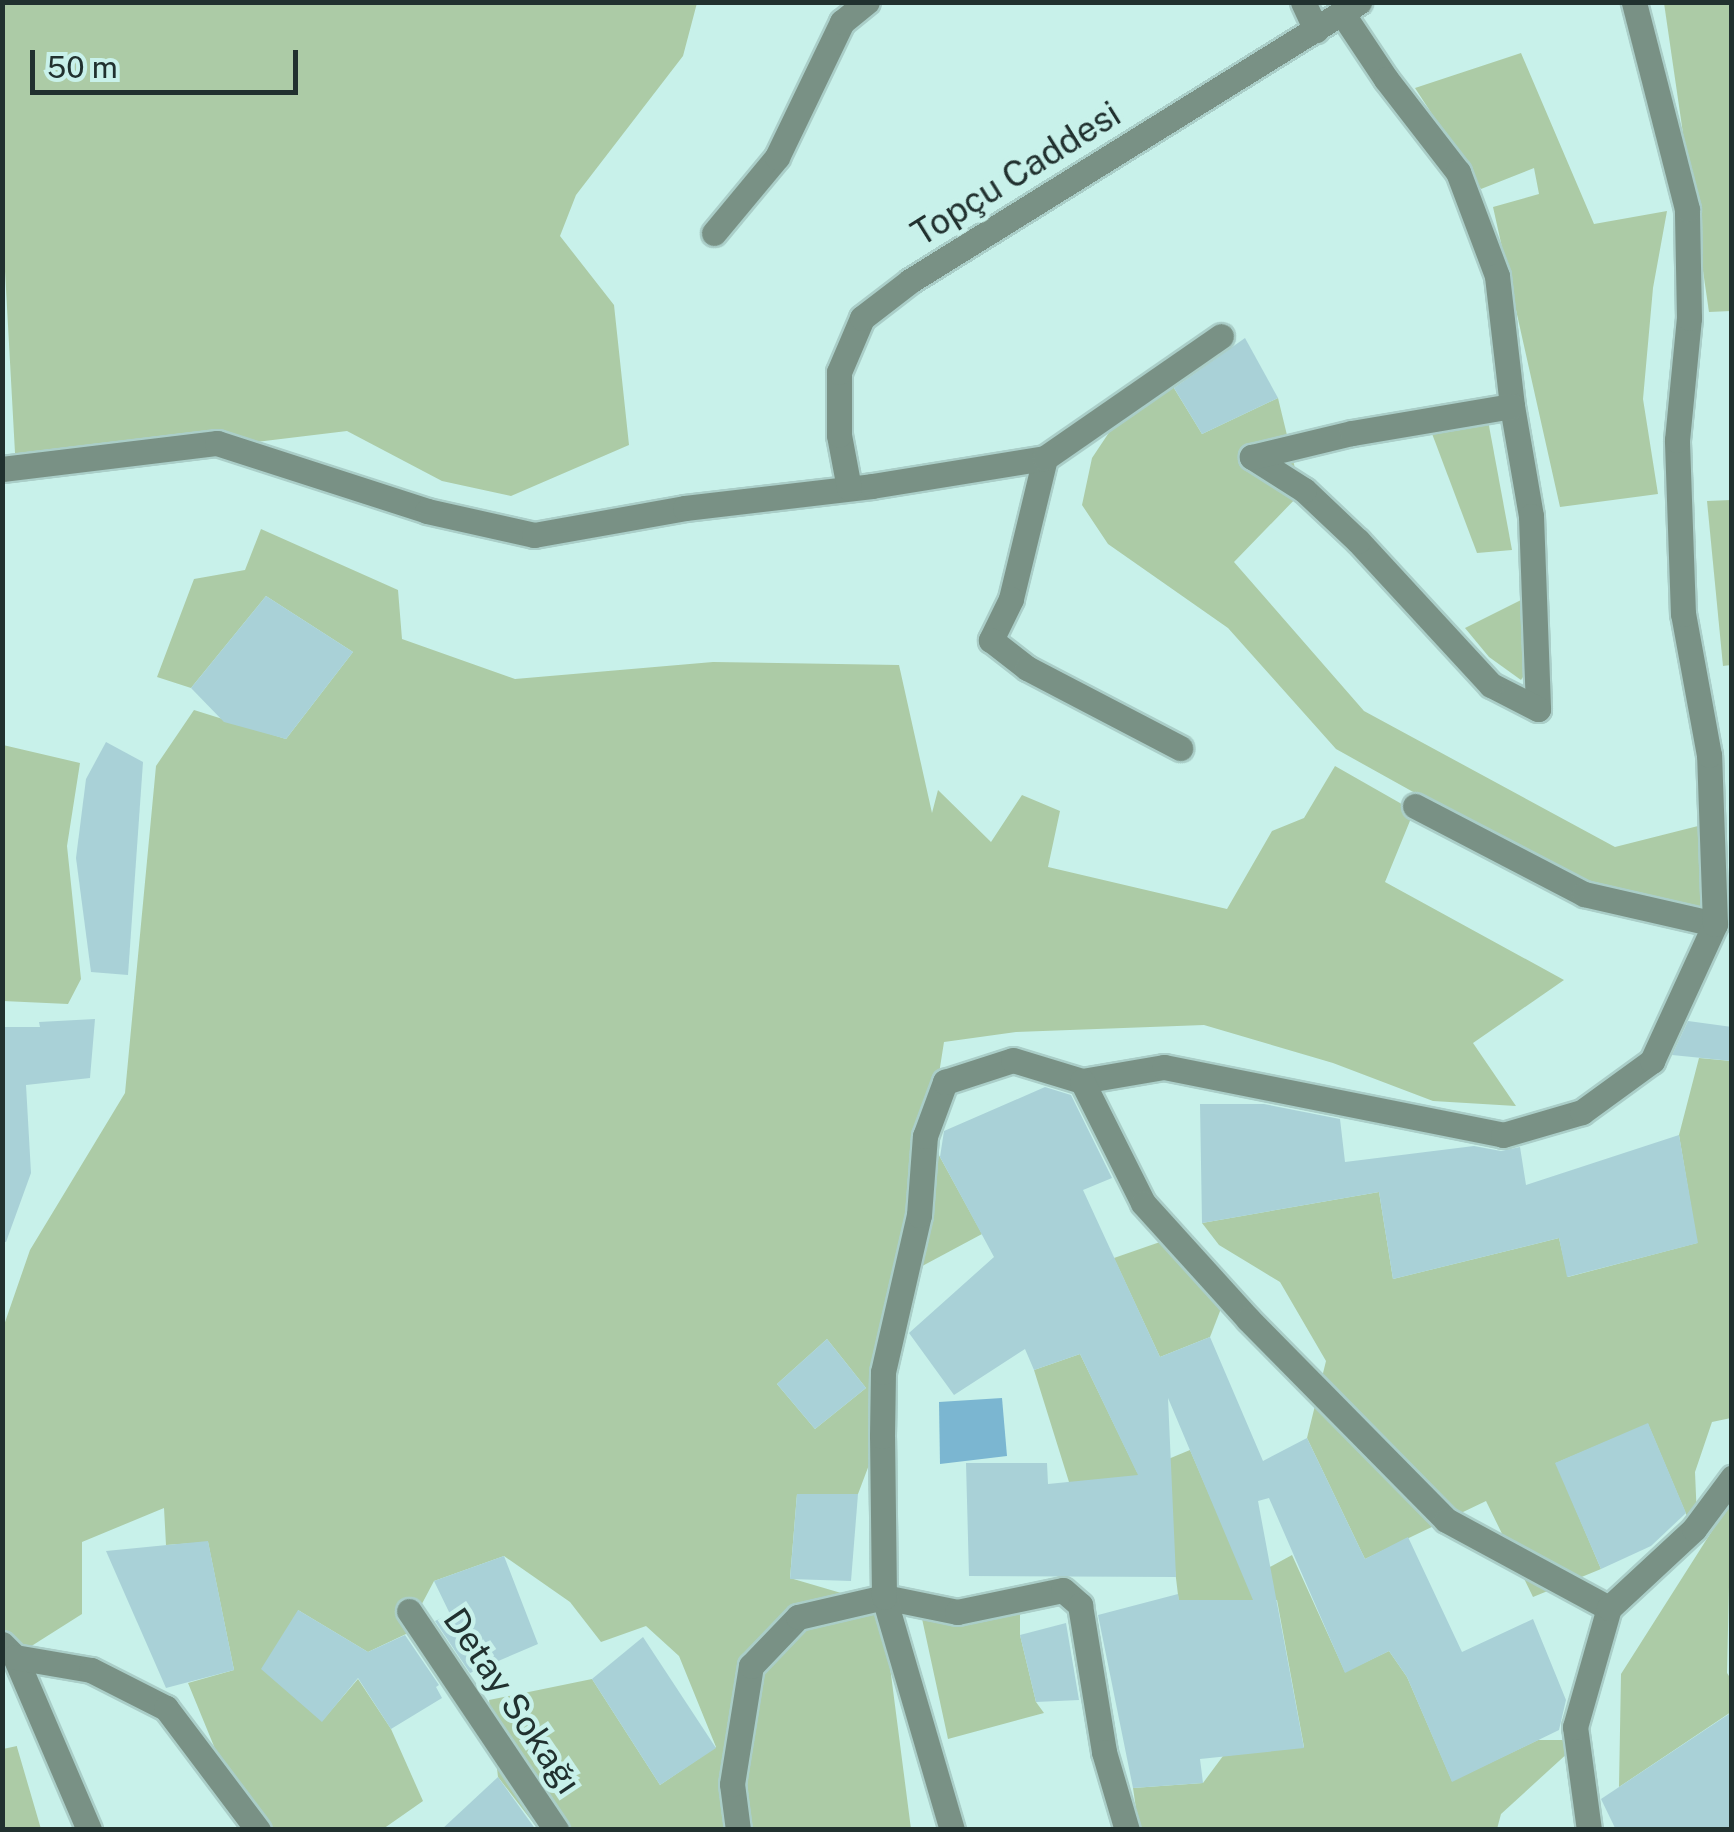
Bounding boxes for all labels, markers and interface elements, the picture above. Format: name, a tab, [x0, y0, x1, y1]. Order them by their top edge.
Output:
scale bar	[35, 30, 302, 92]
text: 50 m	[47, 49, 118, 85]
street label: Topçu Caddesi	[904, 93, 1128, 255]
street label: Detay Sokağı	[435, 1600, 589, 1802]

